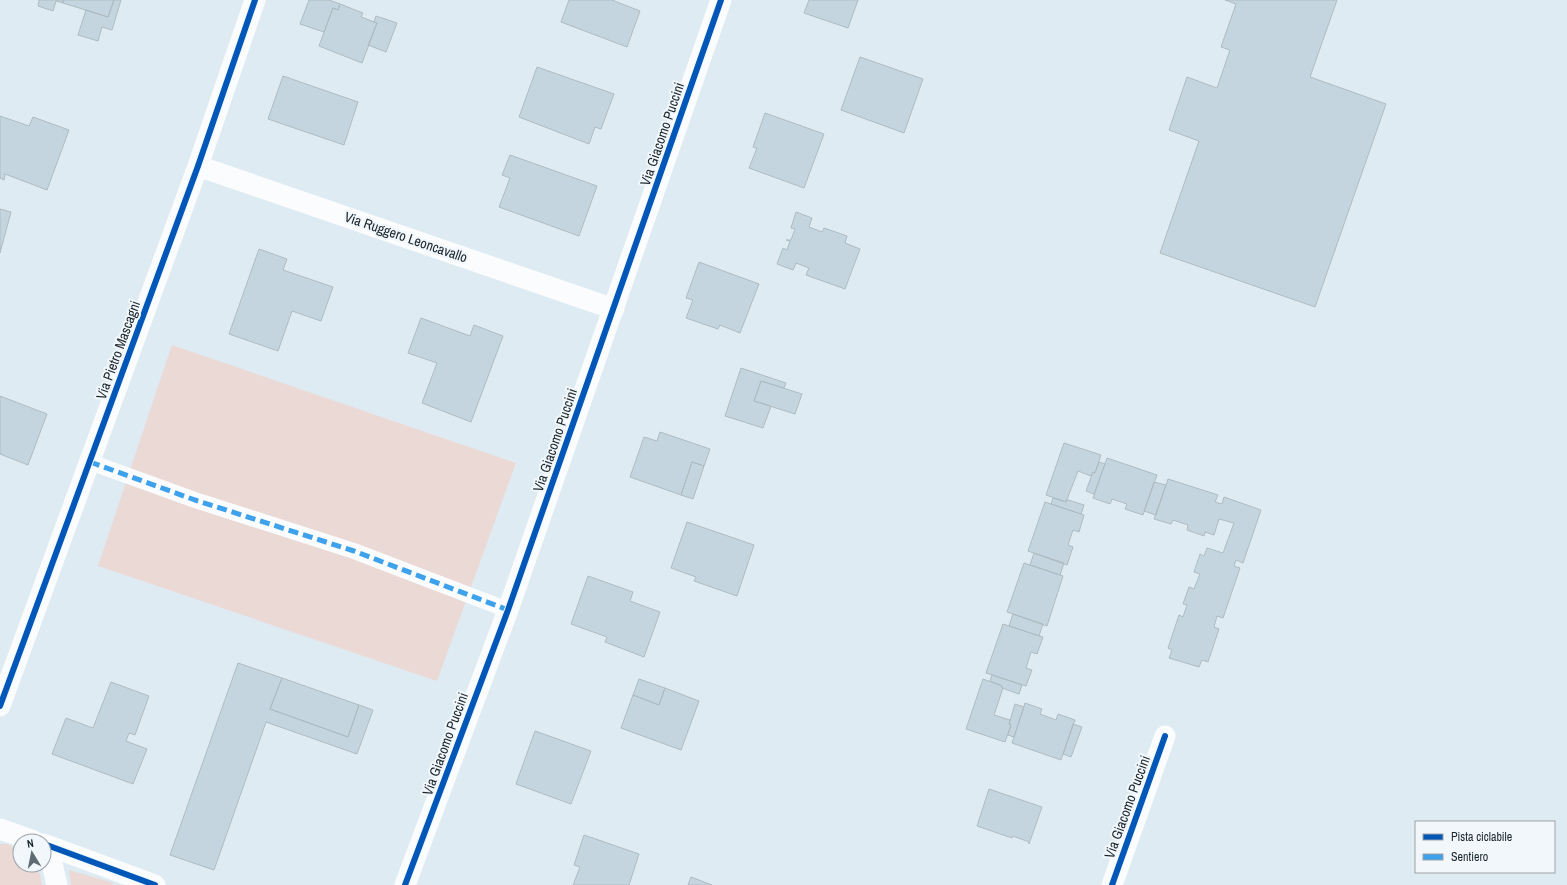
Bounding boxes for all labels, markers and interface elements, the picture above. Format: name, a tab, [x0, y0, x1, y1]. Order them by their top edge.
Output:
street label: Via Giacomo Puccini	[636, 80, 688, 188]
street label: Via Ruggero Leoncavallo	[342, 208, 470, 266]
street label: Via Pietro Mascagni	[92, 298, 144, 402]
street label: Via Giacomo Puccini	[529, 386, 581, 494]
street label: Via Giacomo Puccini	[418, 690, 472, 798]
street label: Via Giacomo Puccini	[1100, 753, 1154, 861]
legend	[1415, 821, 1555, 873]
text: Pista ciclabile	[1451, 829, 1512, 845]
north arrow	[12, 833, 52, 873]
text: N	[26, 836, 35, 851]
text: Sentiero	[1451, 849, 1488, 865]

